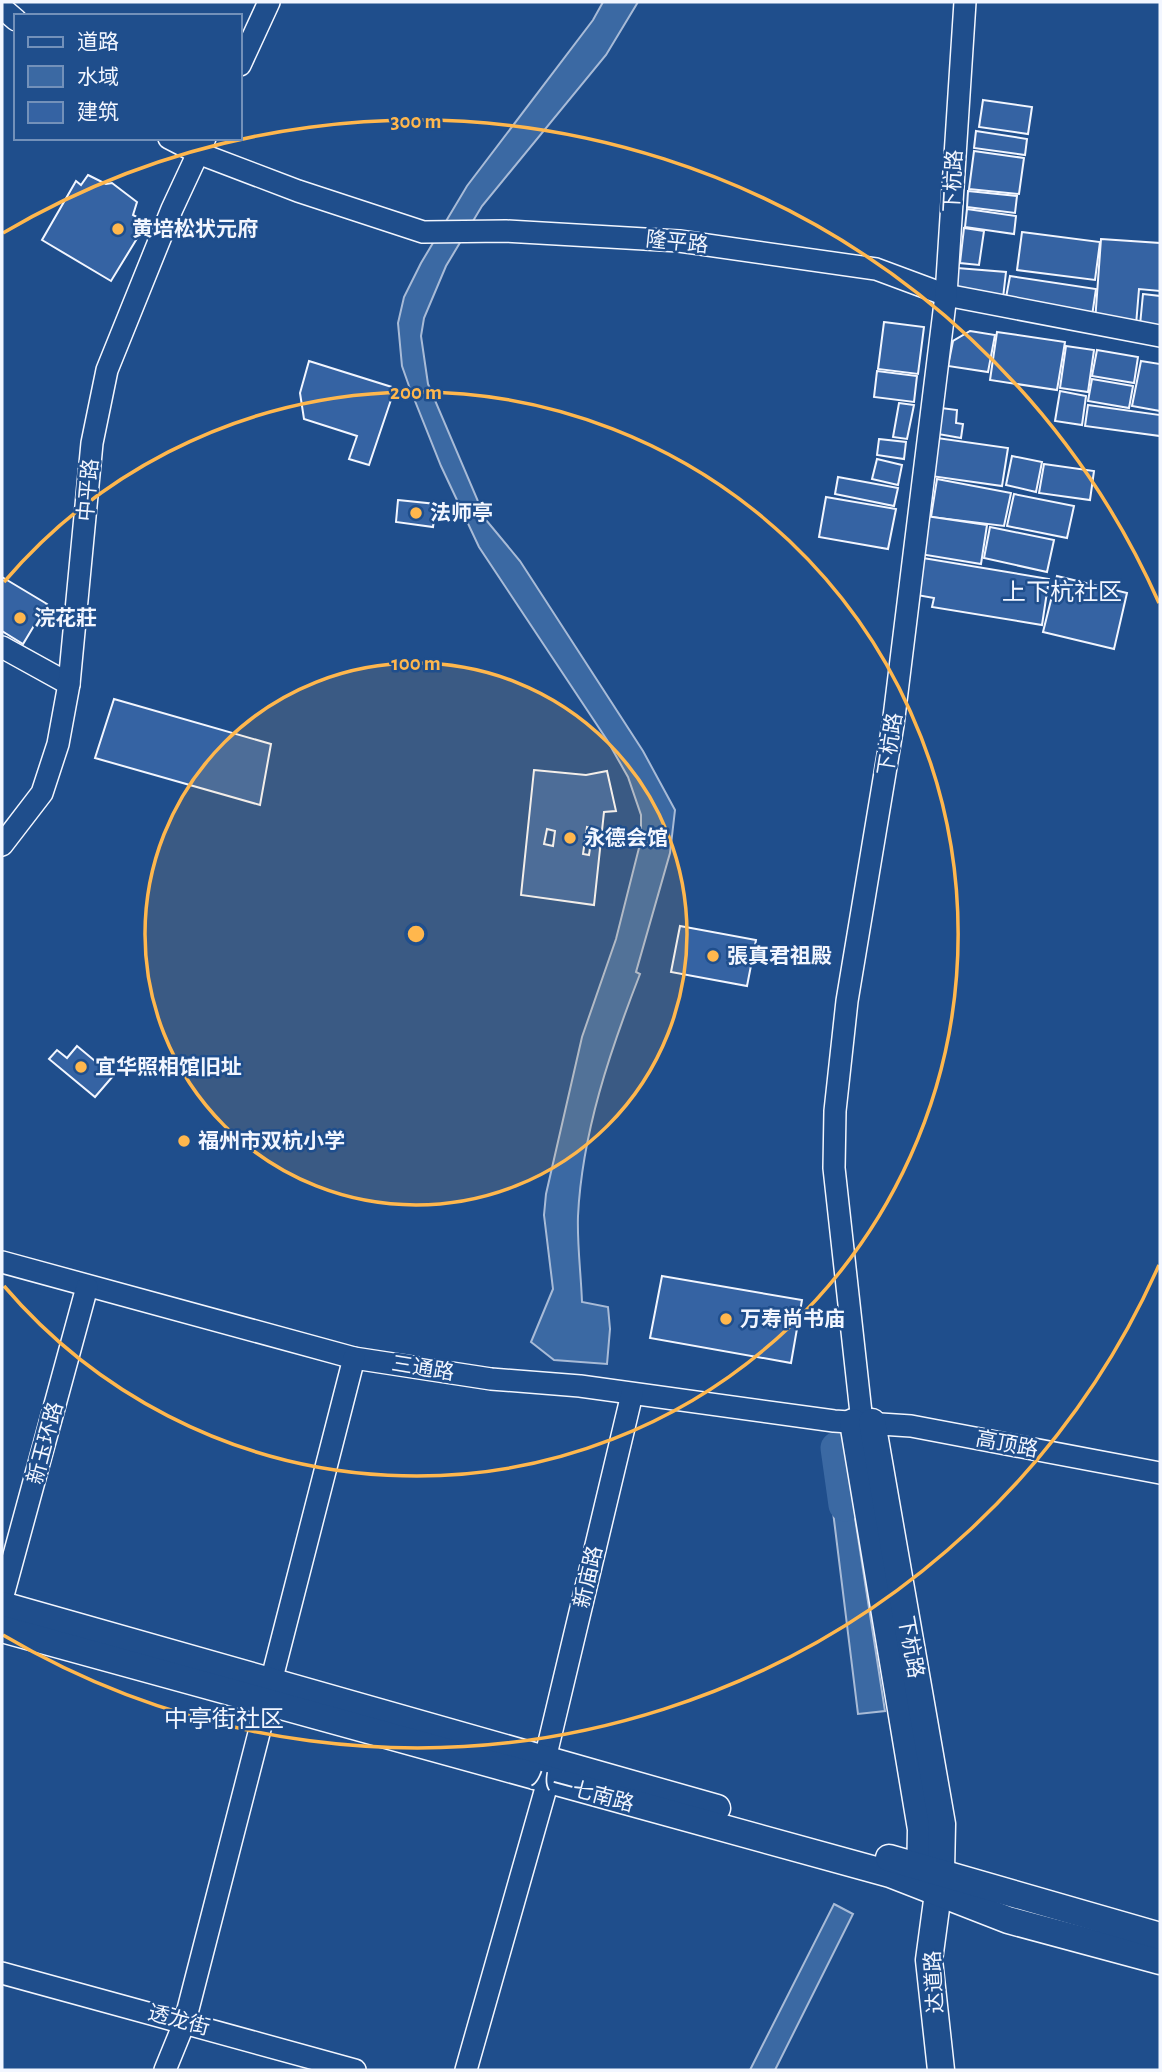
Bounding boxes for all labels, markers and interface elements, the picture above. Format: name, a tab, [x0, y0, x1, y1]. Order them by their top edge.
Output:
legend	[14, 14, 242, 140]
text: 道路	[77, 31, 119, 53]
text: 水域	[77, 66, 119, 88]
text: 建筑	[77, 101, 119, 123]
text: 300 m	[390, 111, 442, 132]
street label: 下杭路	[940, 149, 966, 213]
place label: 黄培松状元府	[132, 217, 258, 240]
marker: 黄培松状元府	[110, 221, 126, 237]
street label: 隆平路	[645, 228, 709, 256]
text: 200 m	[390, 382, 442, 403]
street label: 中平路	[74, 458, 102, 522]
place label: 法师亭	[430, 501, 493, 524]
marker: 法师亭	[408, 505, 424, 521]
district label: 上下杭社区	[1002, 579, 1122, 605]
place label: 浣花莊	[34, 606, 97, 629]
marker: 浣花莊	[12, 610, 28, 626]
text: 100 m	[391, 653, 441, 674]
street label: 下杭路	[874, 711, 906, 777]
place label: 永德会馆	[584, 827, 668, 849]
marker: 永德会馆	[562, 830, 578, 846]
centre of rings	[404, 922, 428, 946]
place label: 張真君祖殿	[727, 944, 832, 967]
marker: 張真君祖殿	[705, 948, 721, 964]
place label: 宜华照相馆旧址	[95, 1055, 242, 1078]
marker: 宜华照相馆旧址	[73, 1059, 89, 1075]
place label: 福州市双杭小学	[198, 1129, 345, 1152]
marker: 福州市双杭小学	[176, 1133, 192, 1149]
place label: 万寿尚书庙	[740, 1308, 845, 1330]
marker: 万寿尚书庙	[718, 1311, 734, 1327]
street label: 三通路	[390, 1352, 456, 1384]
street label: 新玉环路	[24, 1400, 66, 1486]
street label: 高顶路	[974, 1427, 1040, 1461]
street label: 新庙路	[570, 1544, 606, 1610]
street label: 下杭路	[895, 1614, 927, 1680]
district label: 中亭街社区	[164, 1706, 284, 1732]
street label: 八一七南路	[529, 1767, 637, 1815]
street label: 达道路	[921, 1950, 947, 2014]
street label: 透龙街	[146, 2001, 212, 2039]

